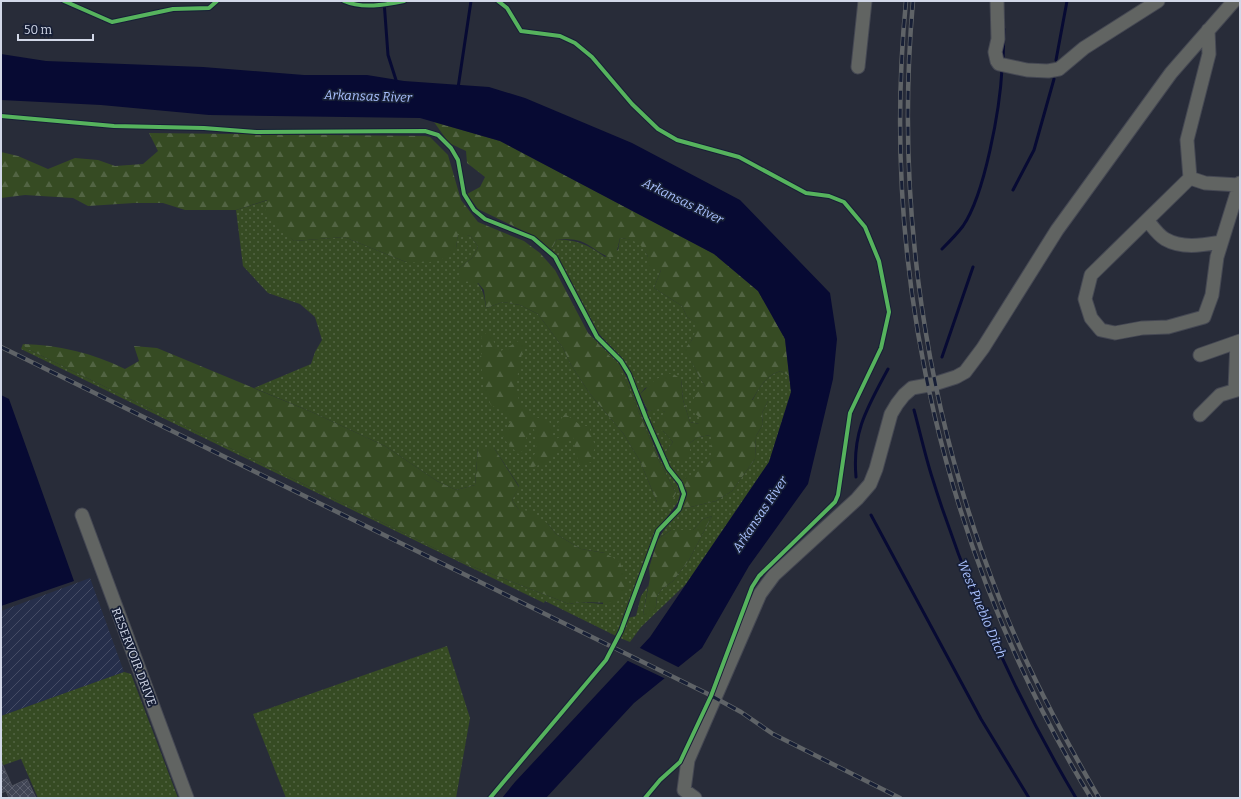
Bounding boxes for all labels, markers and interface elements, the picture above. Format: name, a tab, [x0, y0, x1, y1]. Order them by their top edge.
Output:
scale bar	[18, 16, 93, 42]
text: 50 m	[24, 23, 53, 37]
water label: Arkansas River	[323, 87, 413, 105]
water label: Arkansas River	[639, 175, 726, 227]
water label: Arkansas River	[729, 473, 791, 555]
water label: West Pueblo Ditch	[955, 558, 1009, 660]
street label: RESERVOIR DRIVE	[109, 606, 159, 708]

